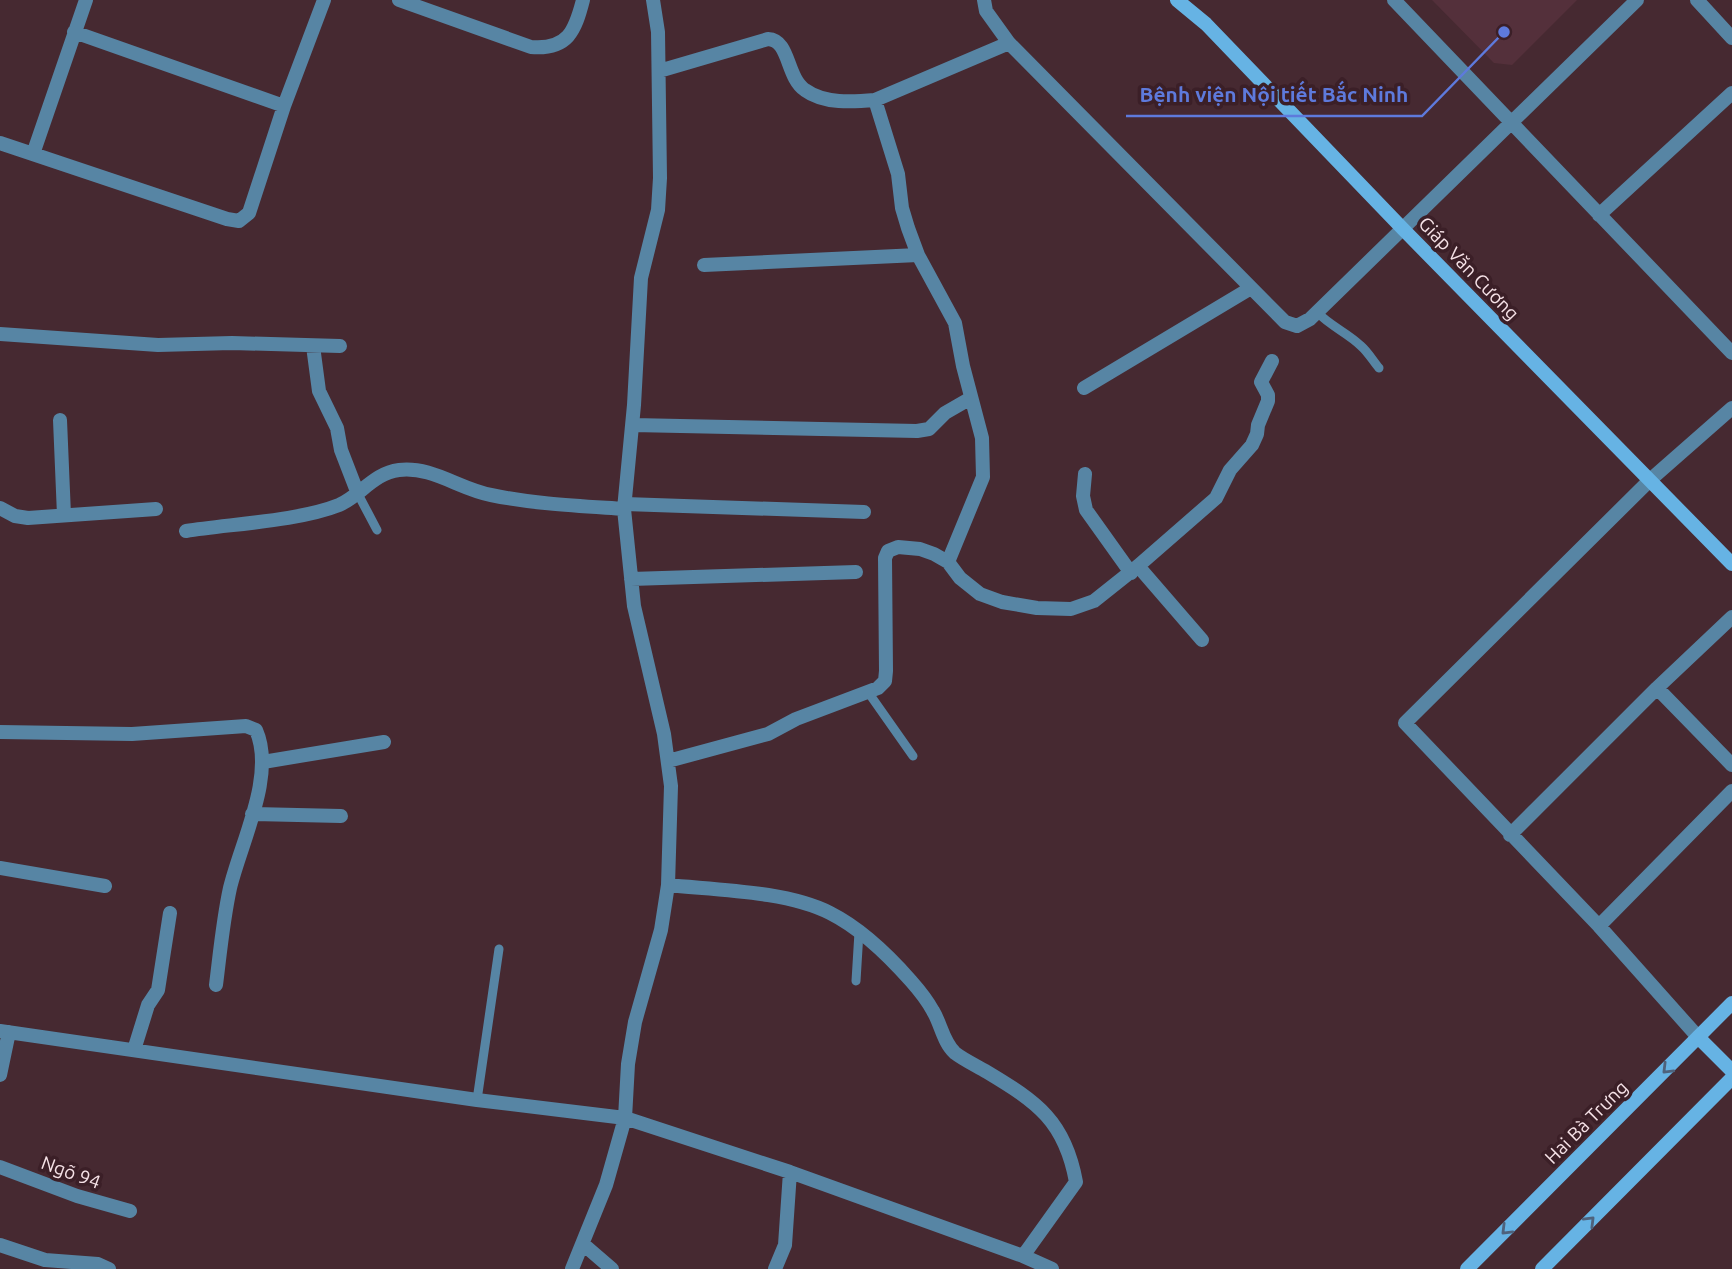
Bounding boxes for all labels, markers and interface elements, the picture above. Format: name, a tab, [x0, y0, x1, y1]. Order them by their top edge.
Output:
callout: Bệnh viện Nội tiết Bắc Ninh	[1126, 74, 1422, 116]
text: Bệnh viện Nội tiết Bắc Ninh	[1140, 80, 1408, 106]
street label: Giáp Văn Cương	[1414, 212, 1524, 324]
one-way arrow	[1662, 1060, 1675, 1073]
street label: Hai Bà Trưng	[1540, 1076, 1632, 1168]
street label: Ngõ 94	[38, 1151, 104, 1193]
one-way arrow	[1582, 1216, 1595, 1229]
one-way arrow	[1501, 1221, 1514, 1234]

